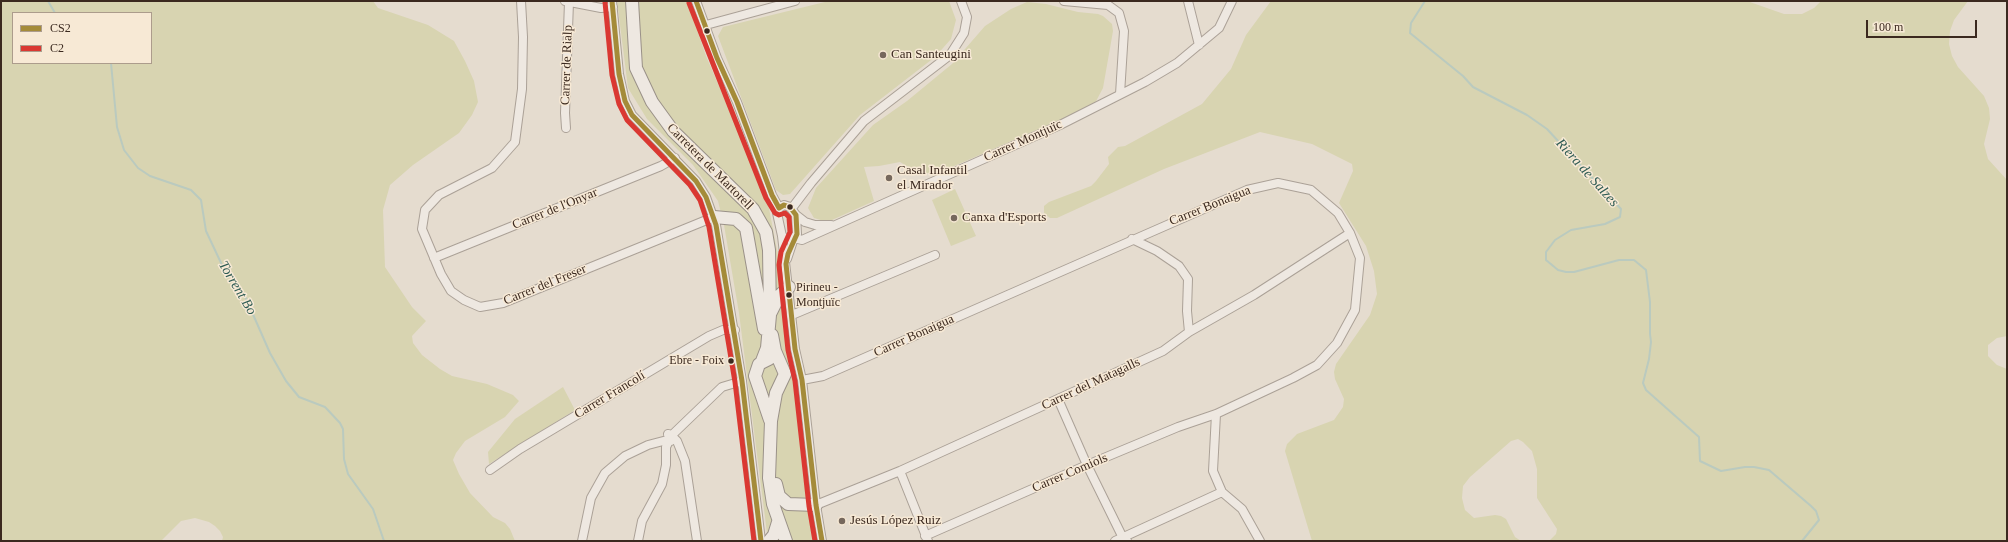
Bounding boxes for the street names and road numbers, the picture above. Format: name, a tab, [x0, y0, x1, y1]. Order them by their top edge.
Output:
street label: Carrer de Rialp	[558, 25, 576, 105]
street label: Carrer Montjuïc	[981, 117, 1065, 165]
street label: Carretera de Martorell	[663, 120, 757, 214]
street label: Carrer Bonaigua	[1167, 183, 1253, 229]
street label: Carrer de l'Onyar	[510, 185, 600, 233]
street label: Carrer del Freser	[501, 261, 589, 309]
street label: Carrer Bonaigua	[871, 311, 957, 361]
street label: Carrer del Matagalls	[1039, 354, 1143, 414]
street label: Carrer Francolí	[572, 368, 648, 422]
street label: Carrer Comiols	[1030, 450, 1110, 496]

